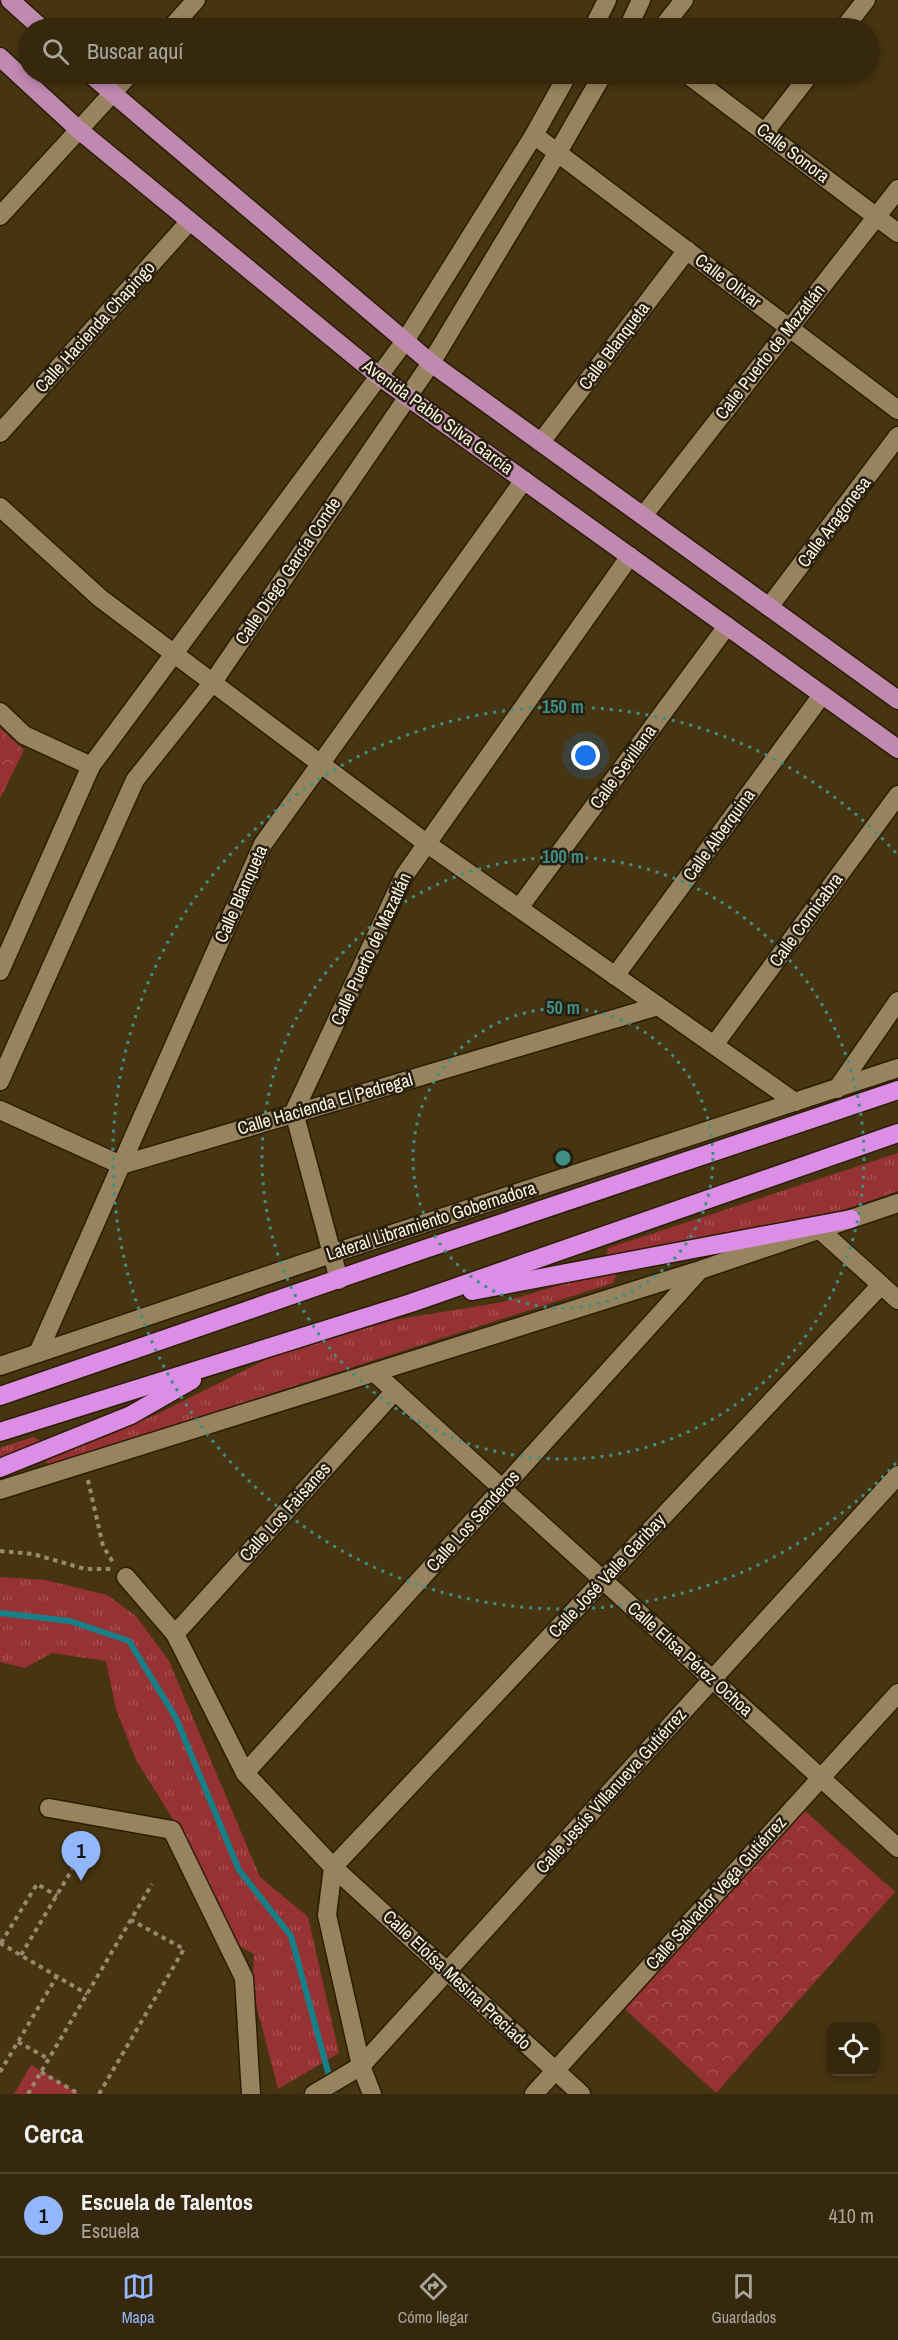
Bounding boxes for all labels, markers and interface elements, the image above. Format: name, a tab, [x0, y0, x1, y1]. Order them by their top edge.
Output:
search box	[18, 18, 880, 84]
icon: search	[39, 35, 72, 68]
text: Buscar aquí	[87, 36, 183, 66]
street label: Calle Sonora	[752, 117, 835, 188]
street label: Calle Olivar	[690, 247, 767, 314]
street label: Calle Hacienda Chapingo	[29, 255, 160, 398]
street label: Calle Puerto de Mazatlán	[709, 279, 830, 425]
street label: Calle Blanqueta	[572, 297, 655, 395]
street label: Avenida Pablo Silva García	[357, 353, 519, 480]
street label: Calle Aragonesa	[791, 471, 876, 572]
street label: Calle Diego García Conde	[229, 492, 346, 649]
text: 150 m	[542, 694, 584, 719]
street label: Calle Sevillana	[584, 720, 662, 814]
your location	[571, 741, 600, 770]
street label: Calle Alberquina	[677, 784, 761, 886]
street label: Calle Blanqueta	[208, 841, 273, 946]
text: 100 m	[542, 844, 584, 869]
street label: Calle Puerto de Mazatlán	[324, 868, 417, 1029]
street label: Calle Cornicabra	[763, 868, 848, 972]
text: 50 m	[546, 995, 580, 1020]
street label: Calle Hacienda El Pedregal	[234, 1067, 415, 1141]
centre of rings	[553, 1148, 573, 1168]
street label: Lateral Libramiento Gobernadora	[323, 1175, 539, 1266]
street label: Calle Los Faisanes	[233, 1457, 336, 1567]
street label: Calle Los Senderos	[420, 1464, 525, 1577]
street label: Calle José Valle Garibay	[542, 1508, 671, 1643]
street label: Calle Elisa Pérez Ochoa	[622, 1596, 758, 1722]
street label: Calle Jesús Villanueva Gutiérrez	[530, 1703, 692, 1879]
street label: Calle Salvador Vega Gutiérrez	[640, 1810, 792, 1975]
pin: 1	[62, 1832, 100, 1881]
street label: Calle Eloísa Mesina Preciado	[378, 1904, 537, 2055]
map controls	[826, 2022, 880, 2076]
button: locate	[826, 2022, 880, 2076]
text: Cerca	[24, 2116, 83, 2151]
text: Escuela de Talentos	[81, 2187, 253, 2217]
text: 1	[39, 2202, 48, 2229]
text: 410 m	[828, 2202, 874, 2229]
text: Escuela	[81, 2217, 139, 2244]
tab: Mapa	[122, 2270, 155, 2328]
tab: Cómo llegar	[398, 2270, 468, 2328]
tab: Guardados	[712, 2270, 776, 2328]

